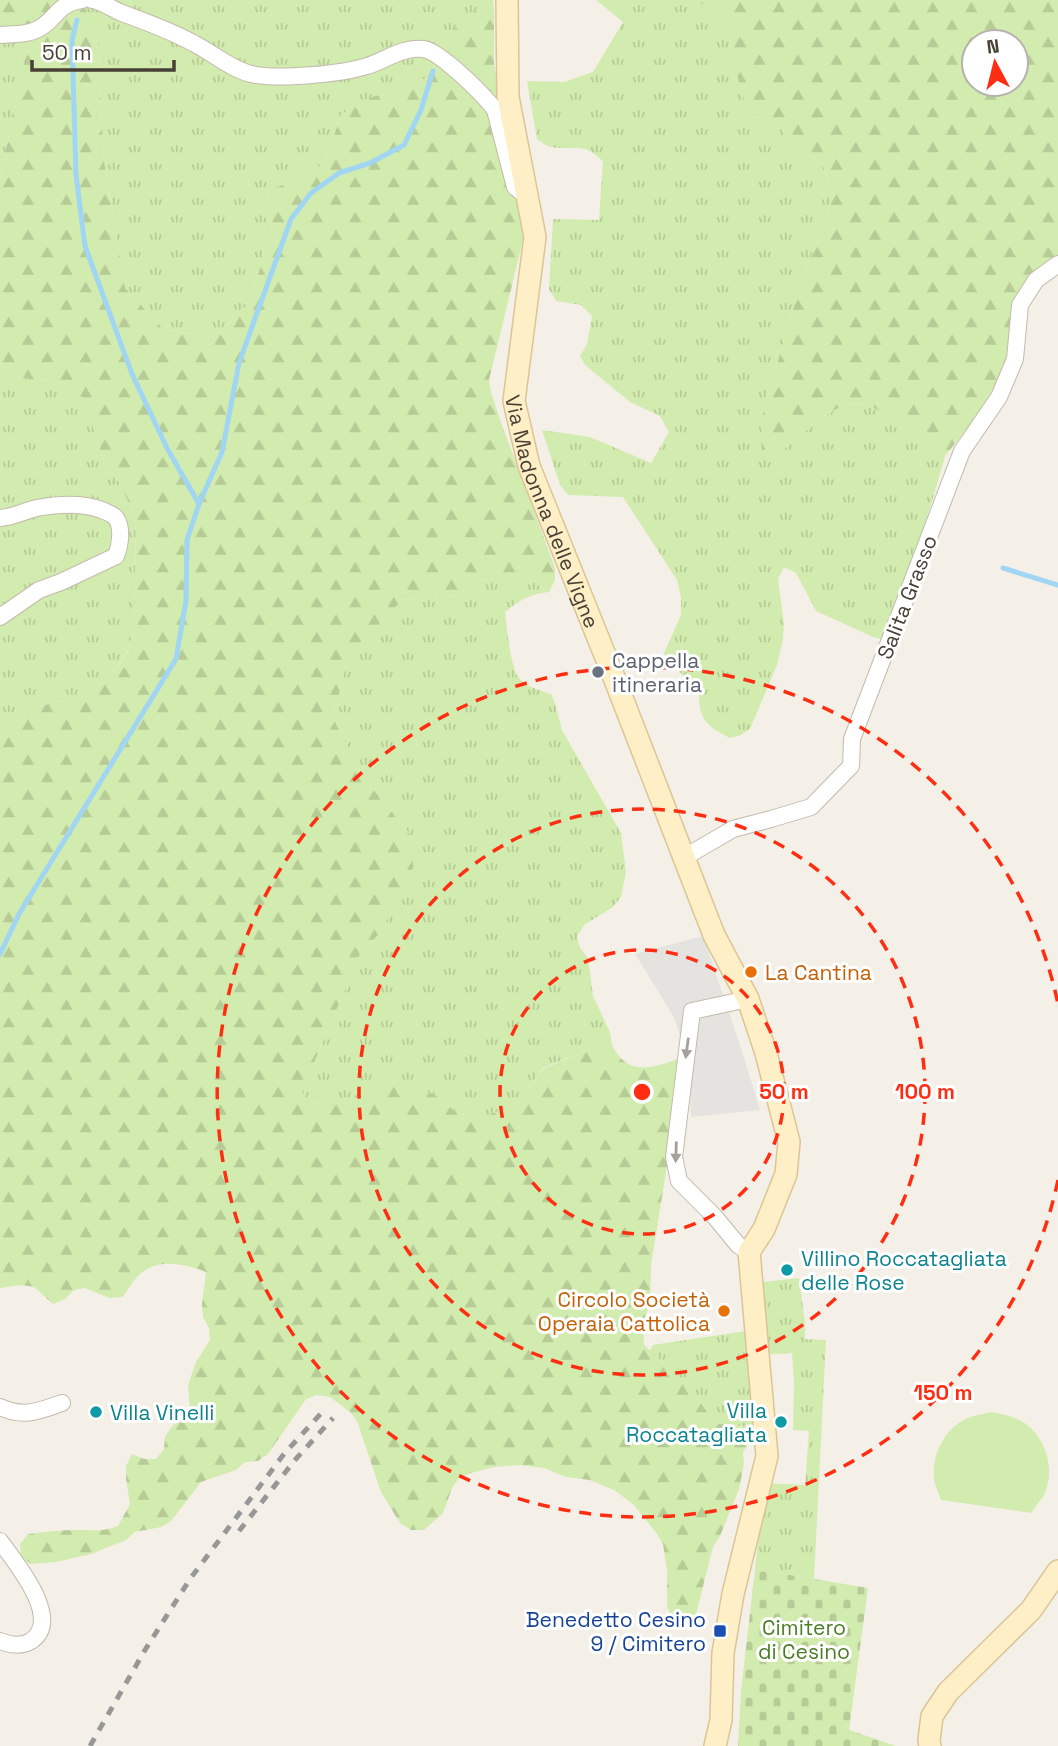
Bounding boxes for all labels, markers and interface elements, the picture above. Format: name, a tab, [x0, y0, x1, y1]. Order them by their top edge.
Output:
scale bar	[32, 28, 173, 72]
north arrow	[960, 28, 1030, 98]
text: N	[985, 33, 1001, 60]
text: 50 m	[42, 39, 92, 66]
street label: Via Madonna delle Vigne	[499, 392, 606, 632]
street label: Salita Grasso	[871, 531, 943, 663]
place label: Cappella itineraria	[612, 647, 702, 698]
marker: Cappella itineraria	[590, 664, 606, 680]
place label: La Cantina	[765, 959, 872, 986]
marker: La Cantina	[743, 964, 759, 980]
one-way arrow	[682, 1037, 693, 1059]
text: 50 m	[759, 1078, 809, 1105]
text: 100 m	[895, 1078, 955, 1105]
centre of rings	[630, 1080, 654, 1104]
one-way arrow	[670, 1141, 681, 1163]
place label: Villino Roccatagliata delle Rose	[801, 1245, 1007, 1296]
marker: Villino Roccatagliata delle Rose	[779, 1262, 795, 1278]
place label: Circolo Società Operaia Cattolica	[538, 1286, 710, 1337]
marker: Circolo Società Operaia Cattolica	[716, 1303, 732, 1319]
text: 150 m	[914, 1379, 972, 1406]
place label: Villa Roccatagliata	[626, 1397, 767, 1448]
place label: Villa Vinelli	[110, 1399, 215, 1426]
marker: Villa Vinelli	[88, 1404, 104, 1420]
marker: Villa Roccatagliata	[773, 1414, 789, 1430]
place label: Benedetto Cesino 9 / Cimitero	[526, 1606, 706, 1657]
park label: Cimitero di Cesino	[758, 1614, 850, 1665]
marker: Benedetto Cesino 9 / Cimitero	[712, 1623, 728, 1639]

